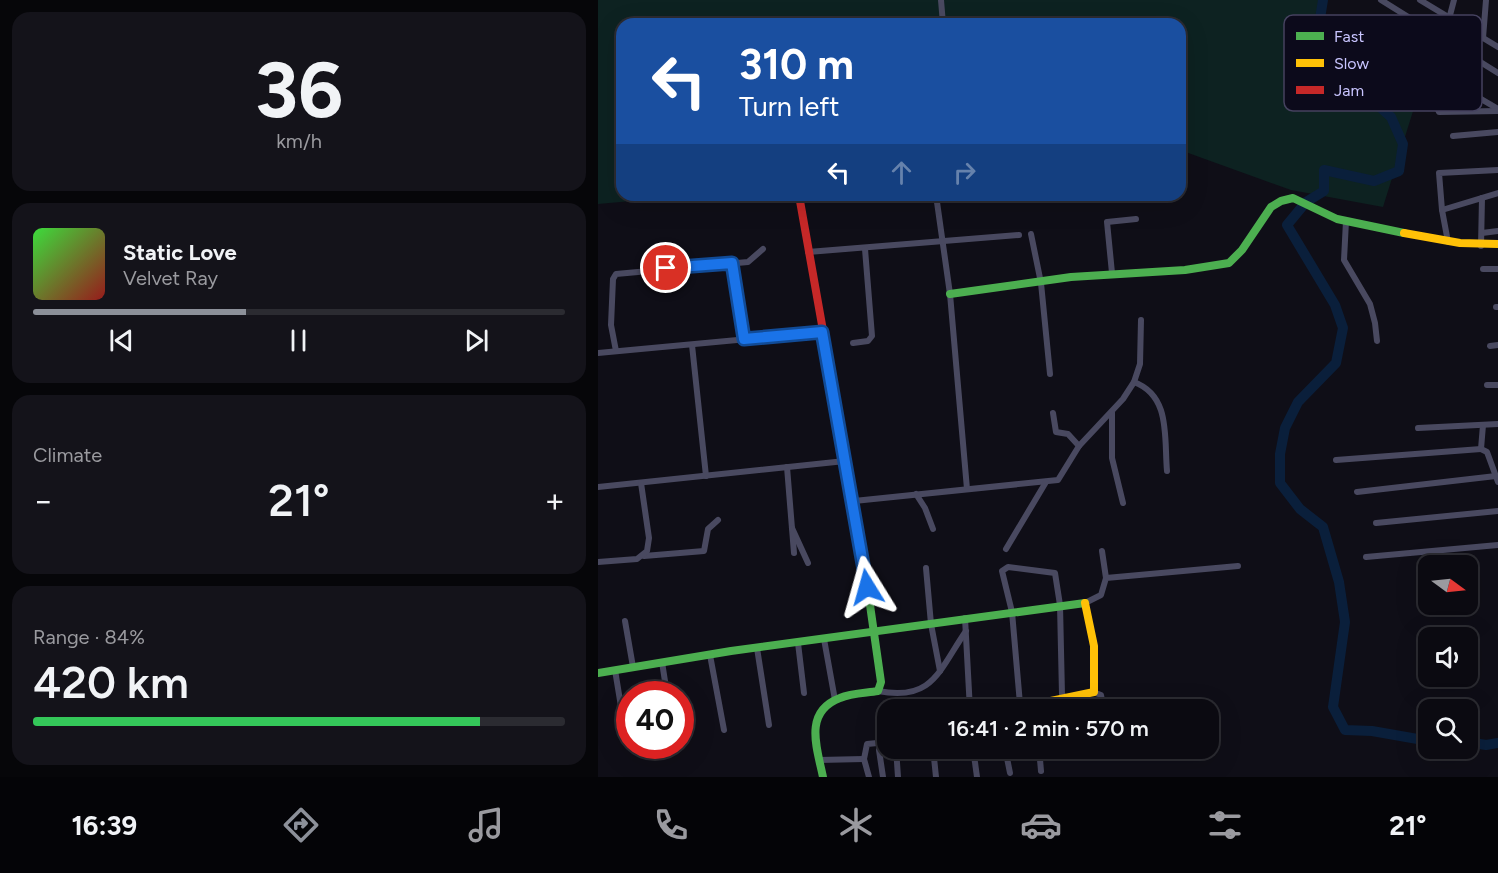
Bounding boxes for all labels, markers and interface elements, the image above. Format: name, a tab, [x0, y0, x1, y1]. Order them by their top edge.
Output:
legend	[1284, 15, 1482, 111]
text: Fast	[1334, 27, 1364, 46]
text: 310 m	[739, 39, 854, 90]
icon: left	[640, 42, 718, 120]
text: 36	[255, 43, 343, 137]
text: Slow	[1334, 54, 1369, 73]
text: Jam	[1334, 81, 1364, 100]
text: Turn left	[739, 90, 839, 123]
text: km/h	[276, 129, 322, 153]
icon: left	[822, 156, 855, 189]
icon: ahead	[885, 156, 918, 189]
icon: right	[948, 156, 981, 189]
text: Static Love	[123, 239, 237, 266]
pin	[640, 242, 691, 293]
icon: arrive	[649, 251, 682, 284]
text: Velvet Ray	[123, 266, 218, 290]
icon: previous	[105, 324, 138, 357]
icon: pause	[282, 324, 315, 357]
icon: next	[460, 324, 493, 357]
text: Climate	[33, 443, 102, 467]
text: 21°	[268, 473, 330, 527]
text: −	[33, 481, 54, 520]
text: +	[544, 481, 565, 520]
position arrow	[835, 555, 899, 619]
north arrow	[1418, 555, 1478, 615]
map controls	[1418, 555, 1478, 759]
text: Range · 84%	[33, 625, 145, 649]
button: sound	[1418, 627, 1478, 687]
text: 420 km	[33, 655, 189, 709]
speed limit sign: 40	[616, 681, 694, 759]
button: search	[1418, 699, 1478, 759]
text: 16:41 · 2 min · 570 m	[947, 715, 1149, 742]
icon: directions	[280, 804, 322, 846]
icon: music	[465, 804, 507, 846]
icon: phone	[650, 804, 692, 846]
icon: climate	[835, 804, 877, 846]
icon: car	[1020, 804, 1062, 846]
icon: filters	[1204, 804, 1246, 846]
text: 16:39	[71, 809, 137, 842]
text: 21°	[1389, 809, 1427, 842]

